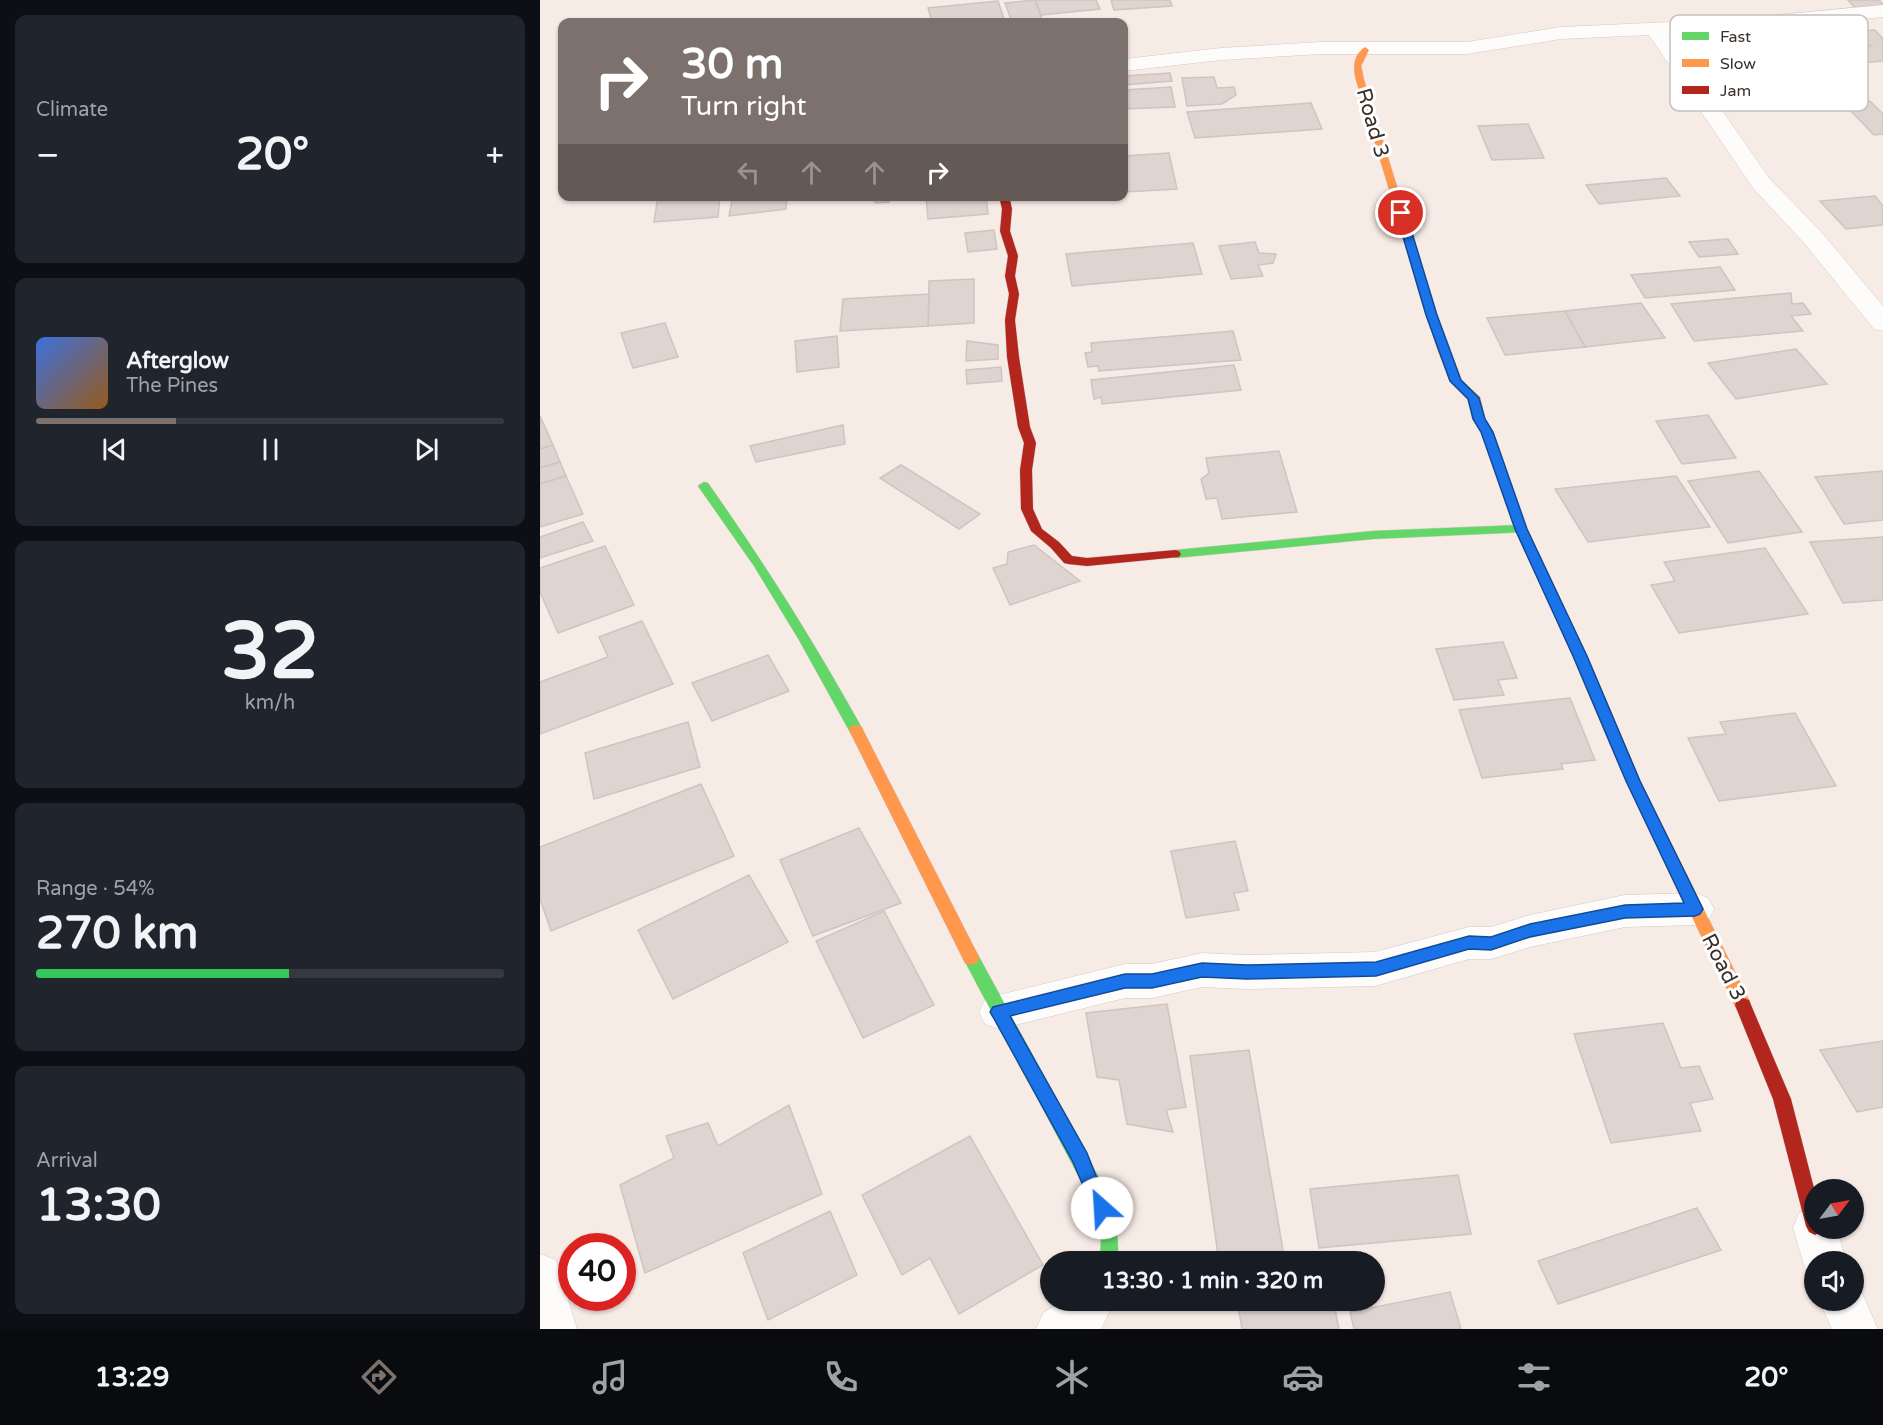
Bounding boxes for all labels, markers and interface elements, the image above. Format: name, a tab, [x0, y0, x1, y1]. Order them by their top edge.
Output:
legend	[1670, 15, 1868, 111]
text: Fast	[1720, 27, 1751, 47]
text: 30 m	[681, 39, 783, 90]
icon: right	[582, 42, 660, 120]
text: Slow	[1720, 54, 1756, 74]
text: Jam	[1720, 81, 1751, 101]
street label: Road 3	[1351, 85, 1394, 161]
text: Turn right	[681, 90, 807, 123]
text: Climate	[36, 98, 108, 122]
text: 20°	[236, 128, 309, 182]
text: −	[36, 136, 60, 175]
text: +	[485, 136, 504, 175]
icon: left	[732, 156, 765, 189]
icon: ahead	[795, 156, 828, 189]
icon: ahead	[858, 156, 891, 189]
icon: right	[921, 156, 954, 189]
pin	[1375, 187, 1426, 238]
icon: arrive	[1384, 196, 1417, 229]
text: Afterglow	[126, 348, 229, 374]
text: The Pines	[126, 374, 218, 398]
icon: previous	[98, 433, 131, 466]
icon: pause	[254, 433, 287, 466]
icon: next	[410, 433, 443, 466]
text: 32	[221, 605, 319, 699]
text: km/h	[245, 691, 295, 715]
text: Range · 54%	[36, 877, 155, 901]
text: 270 km	[36, 907, 198, 961]
street label: Road 3	[1696, 930, 1751, 1005]
text: Arrival	[36, 1149, 98, 1173]
position arrow	[1070, 1176, 1134, 1240]
text: 13:30	[36, 1179, 161, 1233]
north arrow	[1804, 1179, 1864, 1239]
map controls	[1804, 1179, 1864, 1311]
speed limit sign: 40	[558, 1233, 636, 1311]
button: sound	[1804, 1251, 1864, 1311]
text: 13:30 · 1 min · 320 m	[1102, 1268, 1323, 1294]
icon: directions	[358, 1356, 400, 1398]
icon: music	[589, 1356, 631, 1398]
icon: phone	[820, 1356, 862, 1398]
icon: climate	[1051, 1356, 1093, 1398]
icon: car	[1282, 1356, 1324, 1398]
icon: filters	[1513, 1356, 1555, 1398]
text: 13:29	[95, 1361, 169, 1394]
text: 20°	[1744, 1361, 1788, 1394]

